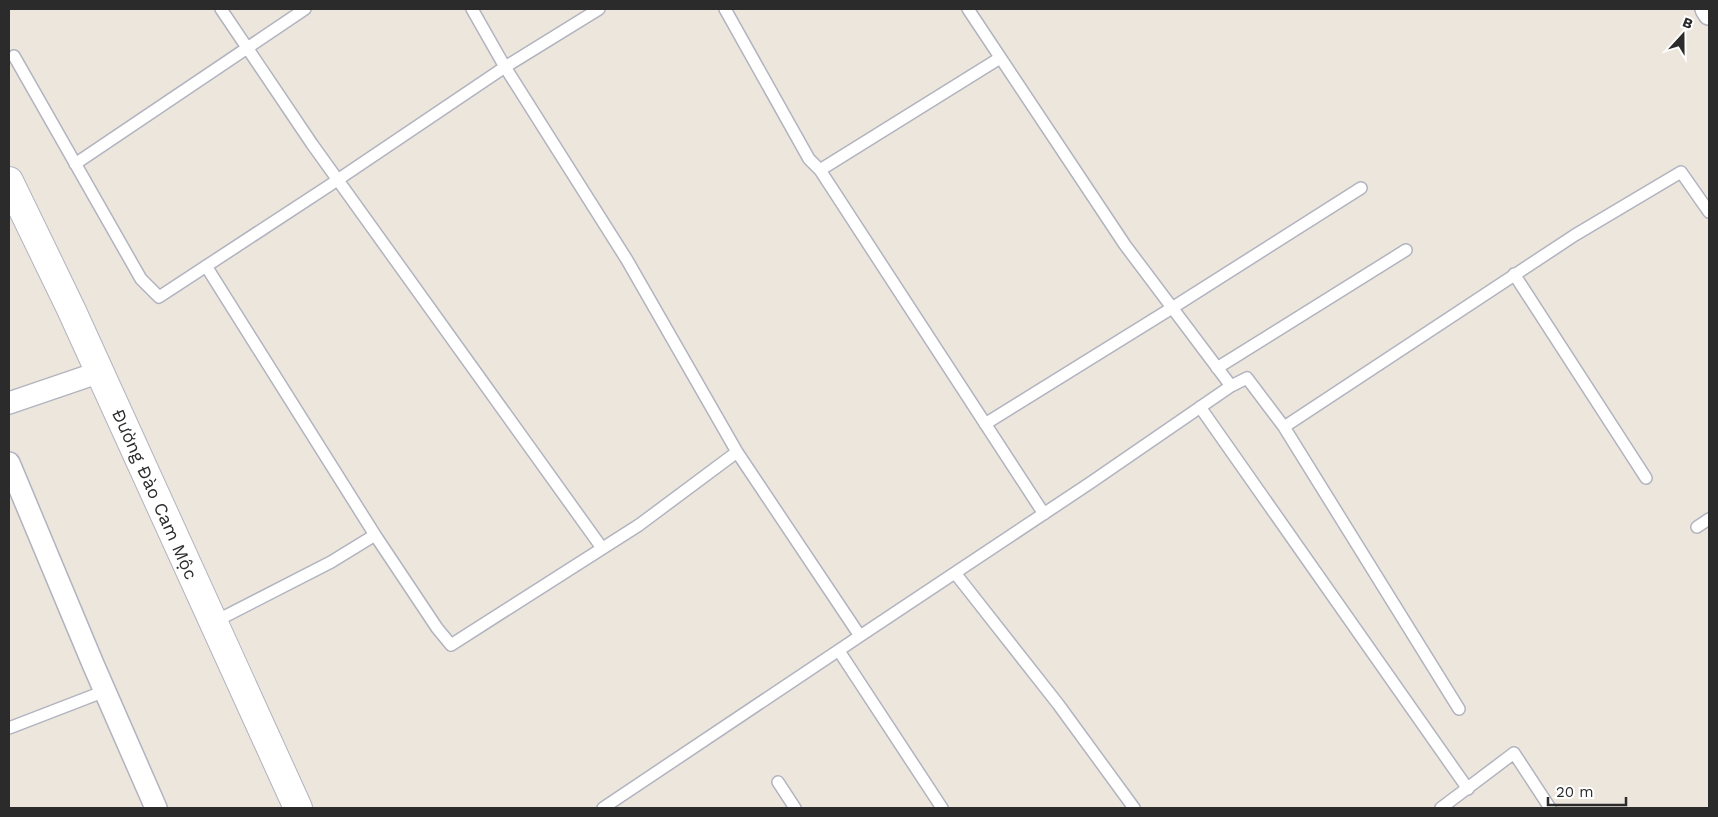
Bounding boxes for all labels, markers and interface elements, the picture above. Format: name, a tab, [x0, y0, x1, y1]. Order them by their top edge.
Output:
north arrow	[1658, 10, 1708, 60]
text: B	[1680, 14, 1695, 32]
street label: Đường Đào Cam Mộc	[108, 406, 202, 582]
scale bar	[1548, 774, 1626, 806]
text: 20 m	[1556, 783, 1594, 801]

